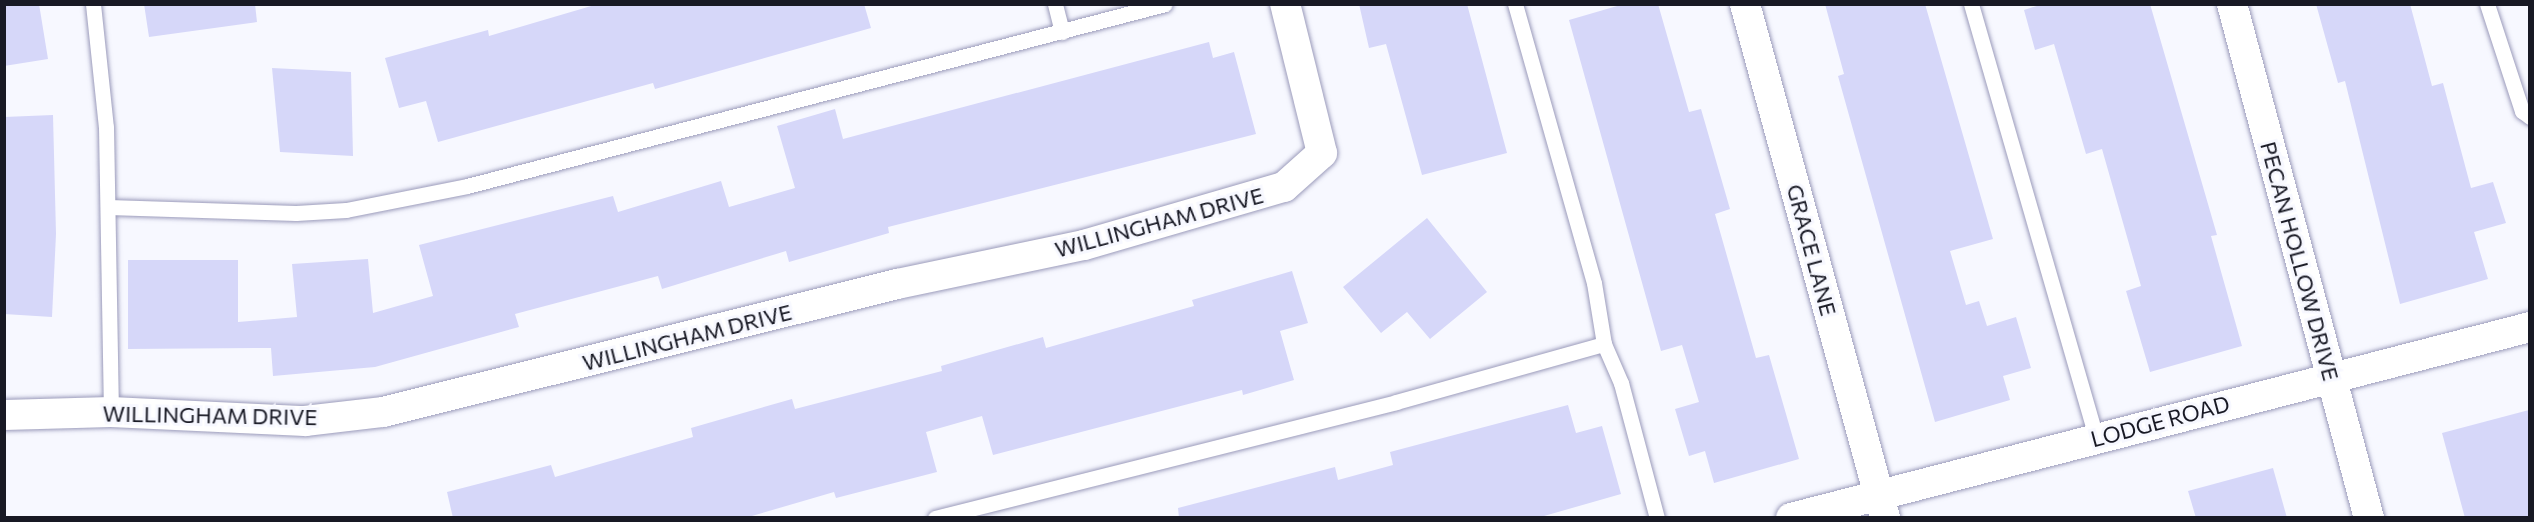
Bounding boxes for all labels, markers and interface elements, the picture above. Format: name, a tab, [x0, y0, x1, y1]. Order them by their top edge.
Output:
street label: PECAN HOLLOW DRIVE	[2255, 139, 2345, 383]
street label: WILLINGHAM DRIVE	[1052, 181, 1266, 263]
street label: GRACE LANE	[1782, 181, 1842, 319]
street label: WILLINGHAM DRIVE	[580, 298, 794, 376]
street label: LODGE ROAD	[2088, 390, 2232, 452]
street label: WILLINGHAM DRIVE	[102, 400, 318, 430]

